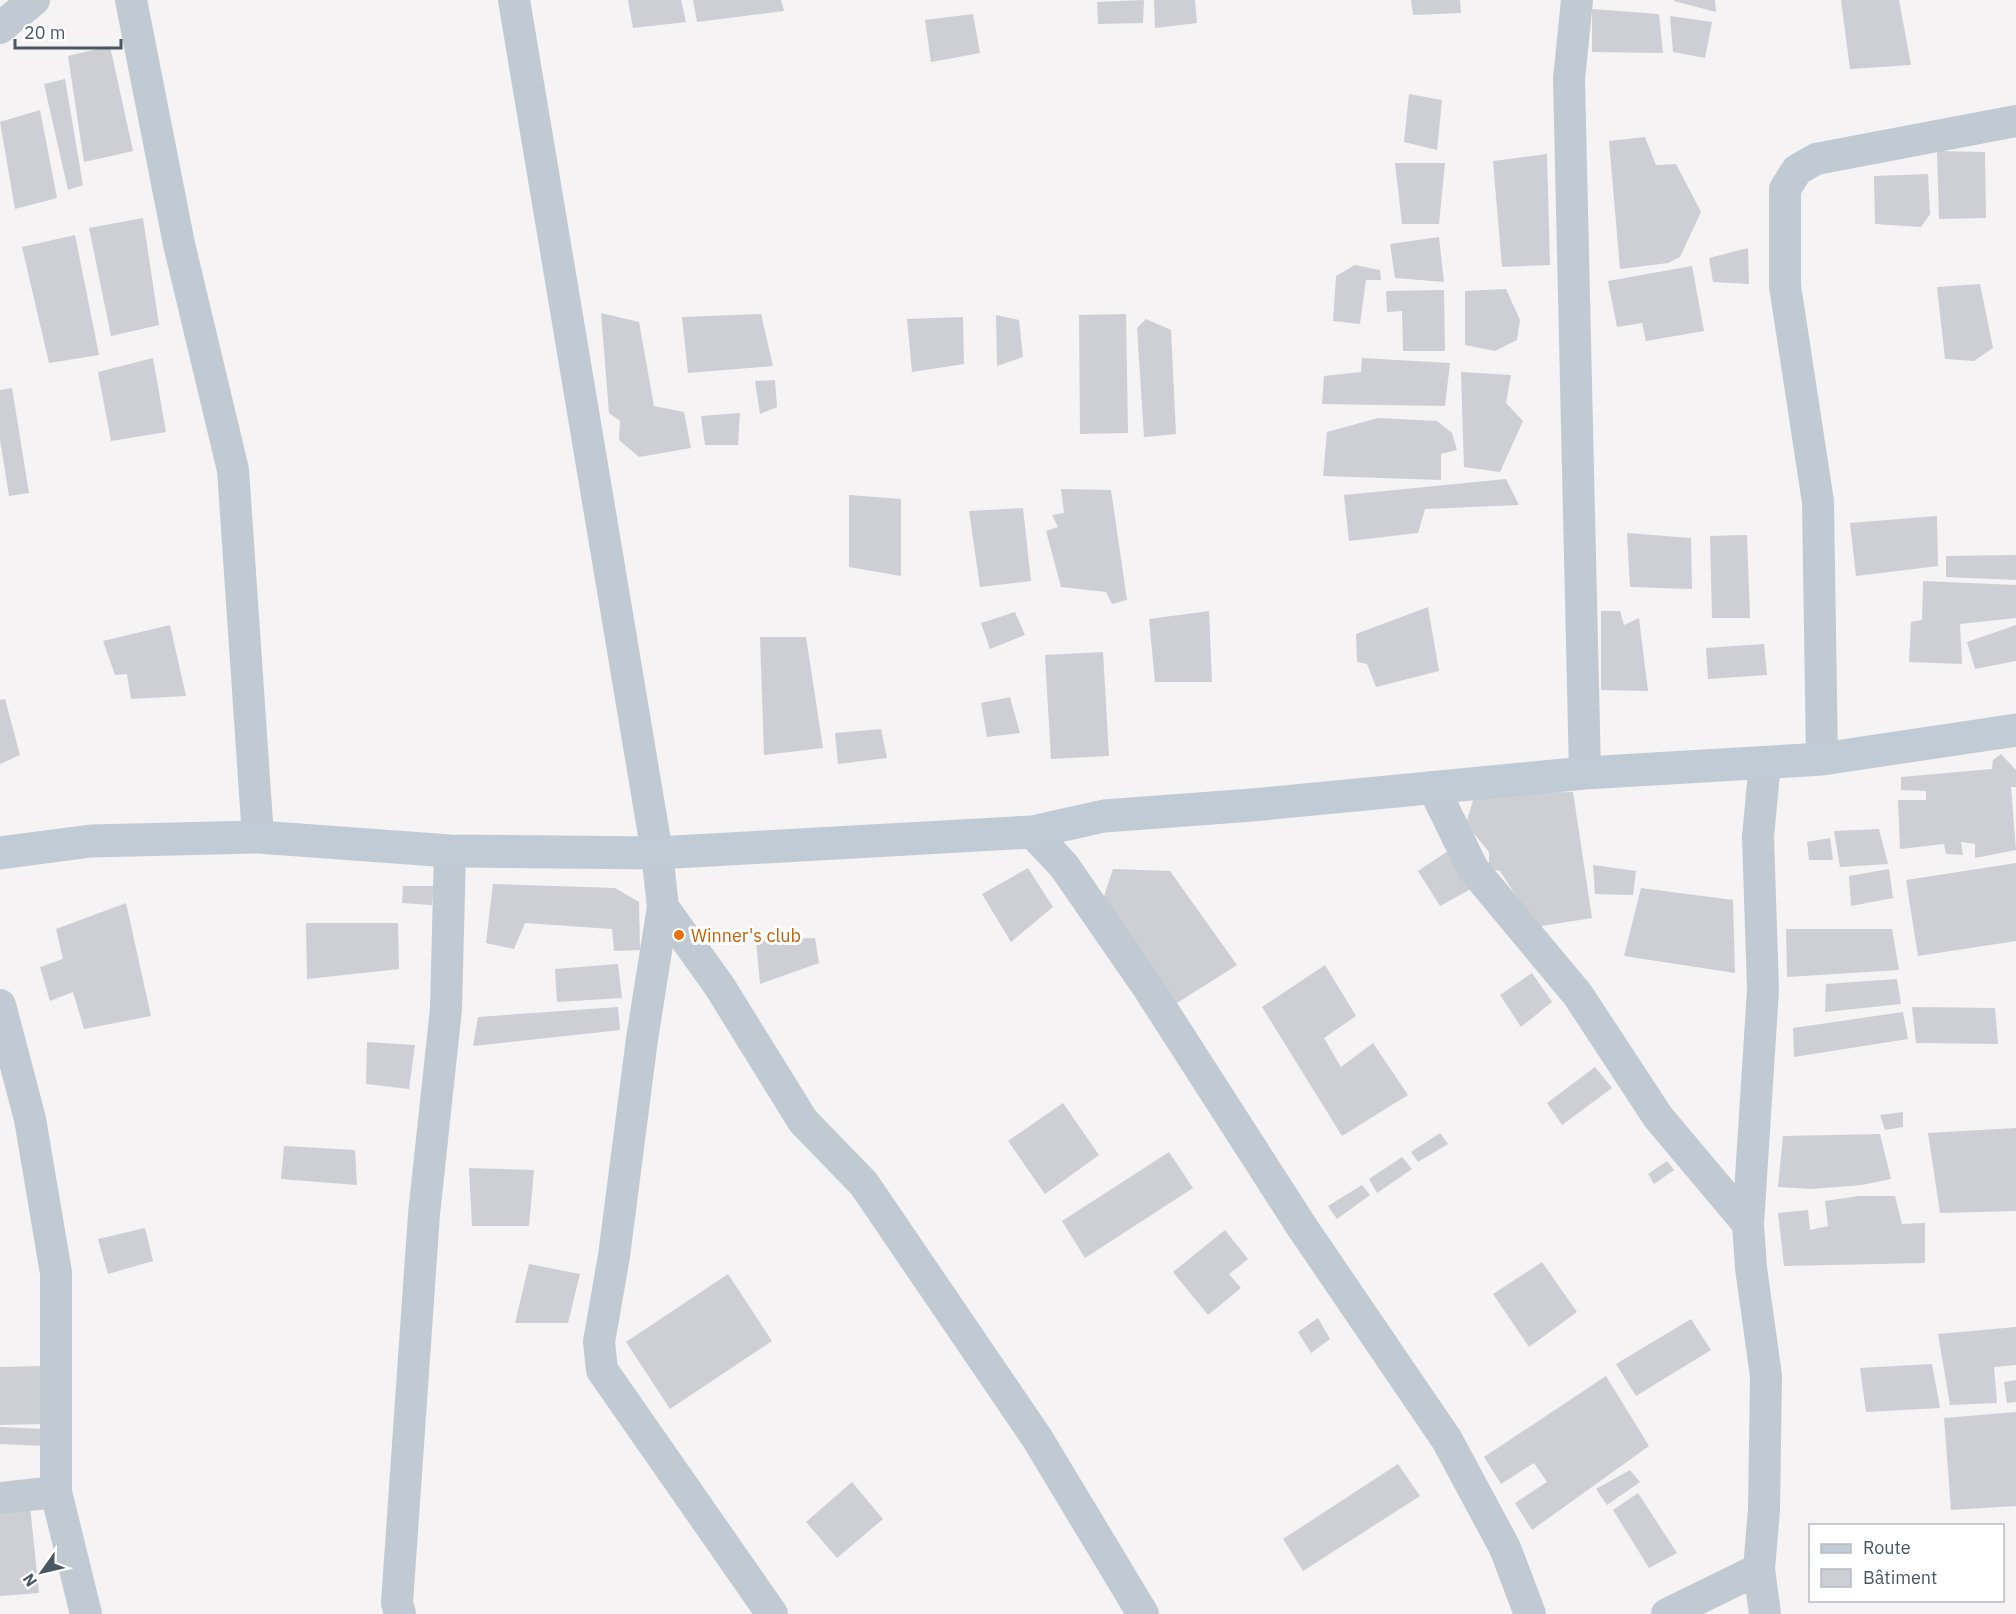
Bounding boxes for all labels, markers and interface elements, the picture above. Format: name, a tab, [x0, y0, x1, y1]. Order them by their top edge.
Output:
scale bar	[15, 12, 122, 50]
text: 20 m	[24, 21, 66, 44]
place label: Winner's club	[691, 924, 801, 947]
marker: Winner's club	[672, 928, 686, 942]
legend	[1809, 1524, 2004, 1602]
text: Route	[1863, 1536, 1911, 1559]
north arrow	[12, 1542, 72, 1602]
text: Bâtiment	[1863, 1566, 1937, 1589]
text: N	[18, 1570, 41, 1591]

